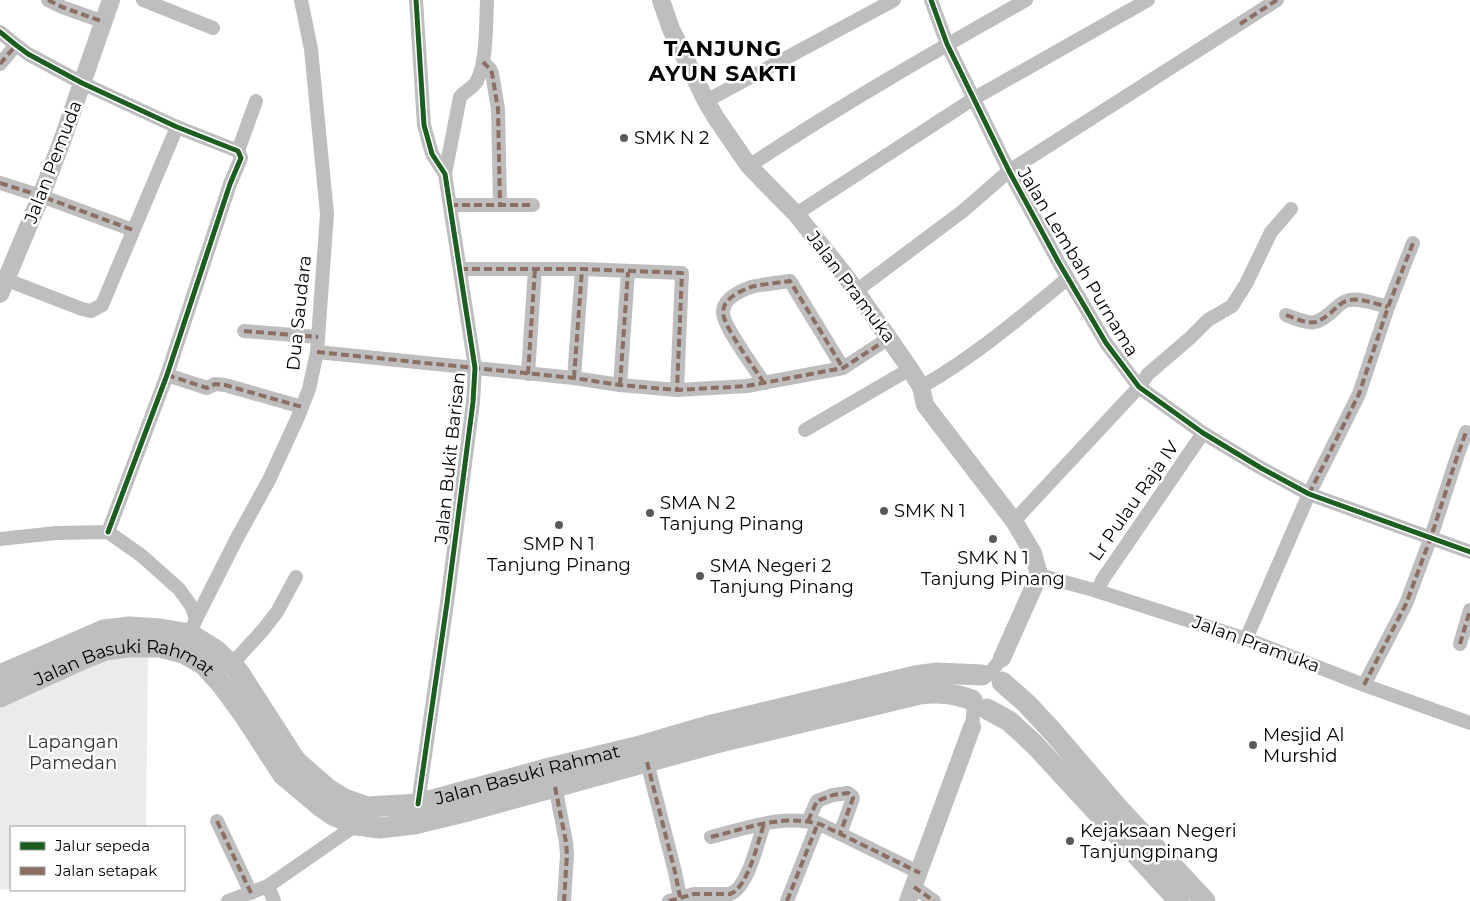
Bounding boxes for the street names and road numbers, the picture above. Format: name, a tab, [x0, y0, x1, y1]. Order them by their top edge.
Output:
street label: Jalan Pemuda	[19, 98, 86, 227]
street label: Jalan Lembah Purnama	[1012, 163, 1143, 361]
street label: Jalan Pramuka	[801, 226, 900, 347]
street label: Dua Saudara	[282, 254, 316, 372]
street label: Jalan Bukit Barisan	[430, 371, 470, 546]
street label: Lr Pulau Raja IV	[1084, 436, 1184, 565]
street label: Jalan Pramuka	[1188, 610, 1323, 677]
street label: Jalan Basuki Rahmat	[27, 668, 217, 696]
street label: Jalan Basuki Rahmat	[432, 740, 622, 810]

